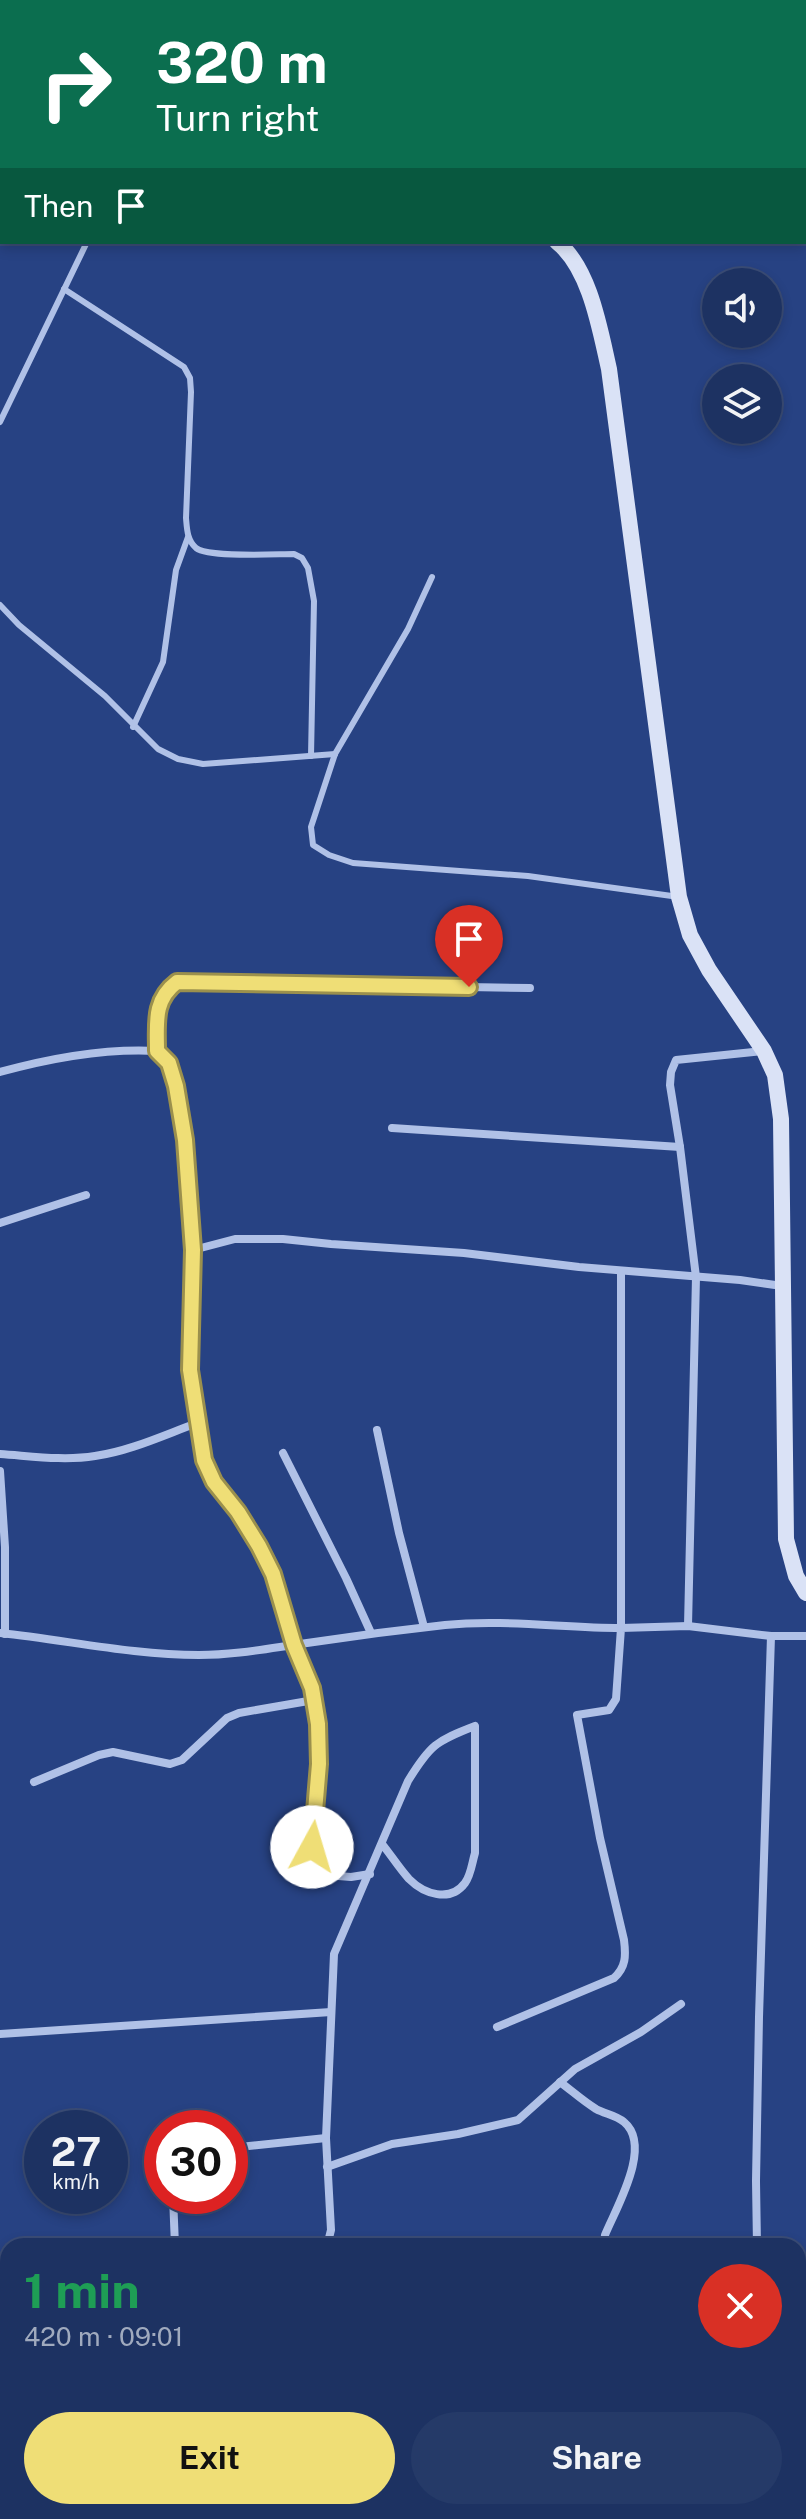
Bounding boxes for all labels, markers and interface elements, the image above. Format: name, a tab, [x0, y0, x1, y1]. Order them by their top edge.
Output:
text: 320 m	[156, 30, 328, 96]
icon: right	[24, 32, 128, 136]
text: Turn right	[156, 97, 319, 139]
icon: arrive	[109, 184, 153, 228]
text: Then	[24, 188, 93, 224]
map controls	[702, 268, 782, 444]
button: sound	[702, 268, 782, 348]
button: layers	[702, 364, 782, 444]
pin	[435, 905, 503, 987]
icon: arrive	[447, 917, 491, 961]
position arrow	[270, 1805, 354, 1889]
speed limit sign: 30	[144, 2110, 248, 2214]
text: 27	[51, 2128, 101, 2175]
text: km/h	[52, 2170, 100, 2194]
text: 1 min	[24, 2262, 140, 2319]
button: close	[698, 2264, 782, 2348]
text: 420 m · 09:01	[24, 2321, 183, 2352]
button: Exit	[24, 2412, 395, 2504]
button: Share	[411, 2412, 782, 2504]

